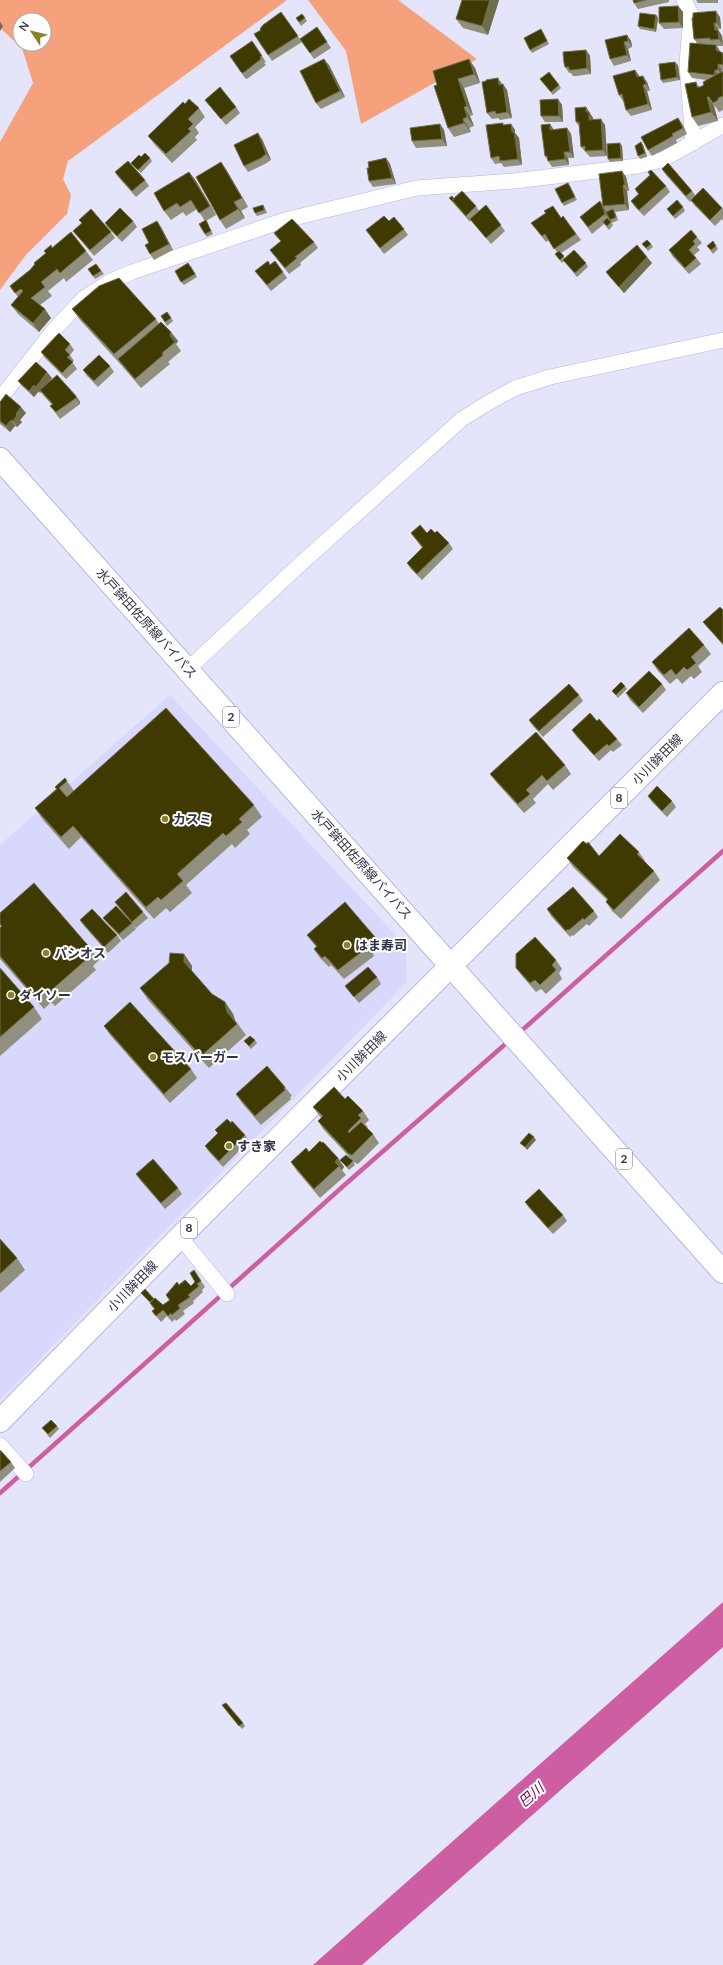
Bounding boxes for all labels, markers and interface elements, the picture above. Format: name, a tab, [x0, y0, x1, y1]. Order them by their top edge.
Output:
north arrow	[12, 12, 52, 52]
text: N	[16, 19, 31, 33]
street label: 水戸鉾田佐原線バイパス	[93, 565, 201, 681]
road number: 2	[223, 707, 239, 727]
street label: 小川鉾田線	[628, 730, 686, 788]
road number: 8	[611, 788, 627, 808]
street label: 水戸鉾田佐原線バイパス	[308, 806, 416, 922]
place label: カスミ	[173, 811, 212, 827]
marker: カスミ	[160, 814, 170, 824]
place label: はま寿司	[355, 937, 407, 953]
marker: はま寿司	[342, 940, 352, 950]
place label: パシオス	[54, 945, 106, 961]
marker: パシオス	[41, 948, 51, 958]
place label: ダイソー	[19, 987, 71, 1003]
marker: ダイソー	[6, 990, 16, 1000]
street label: 小川鉾田線	[332, 1027, 390, 1085]
place label: モスバーガー	[161, 1049, 239, 1065]
marker: モスバーガー	[148, 1052, 158, 1062]
place label: すき家	[237, 1138, 276, 1154]
marker: すき家	[224, 1141, 234, 1151]
road number: 2	[616, 1149, 632, 1169]
road number: 8	[181, 1218, 197, 1238]
street label: 小川鉾田線	[104, 1257, 160, 1315]
water label: 巴川	[515, 1778, 548, 1810]

